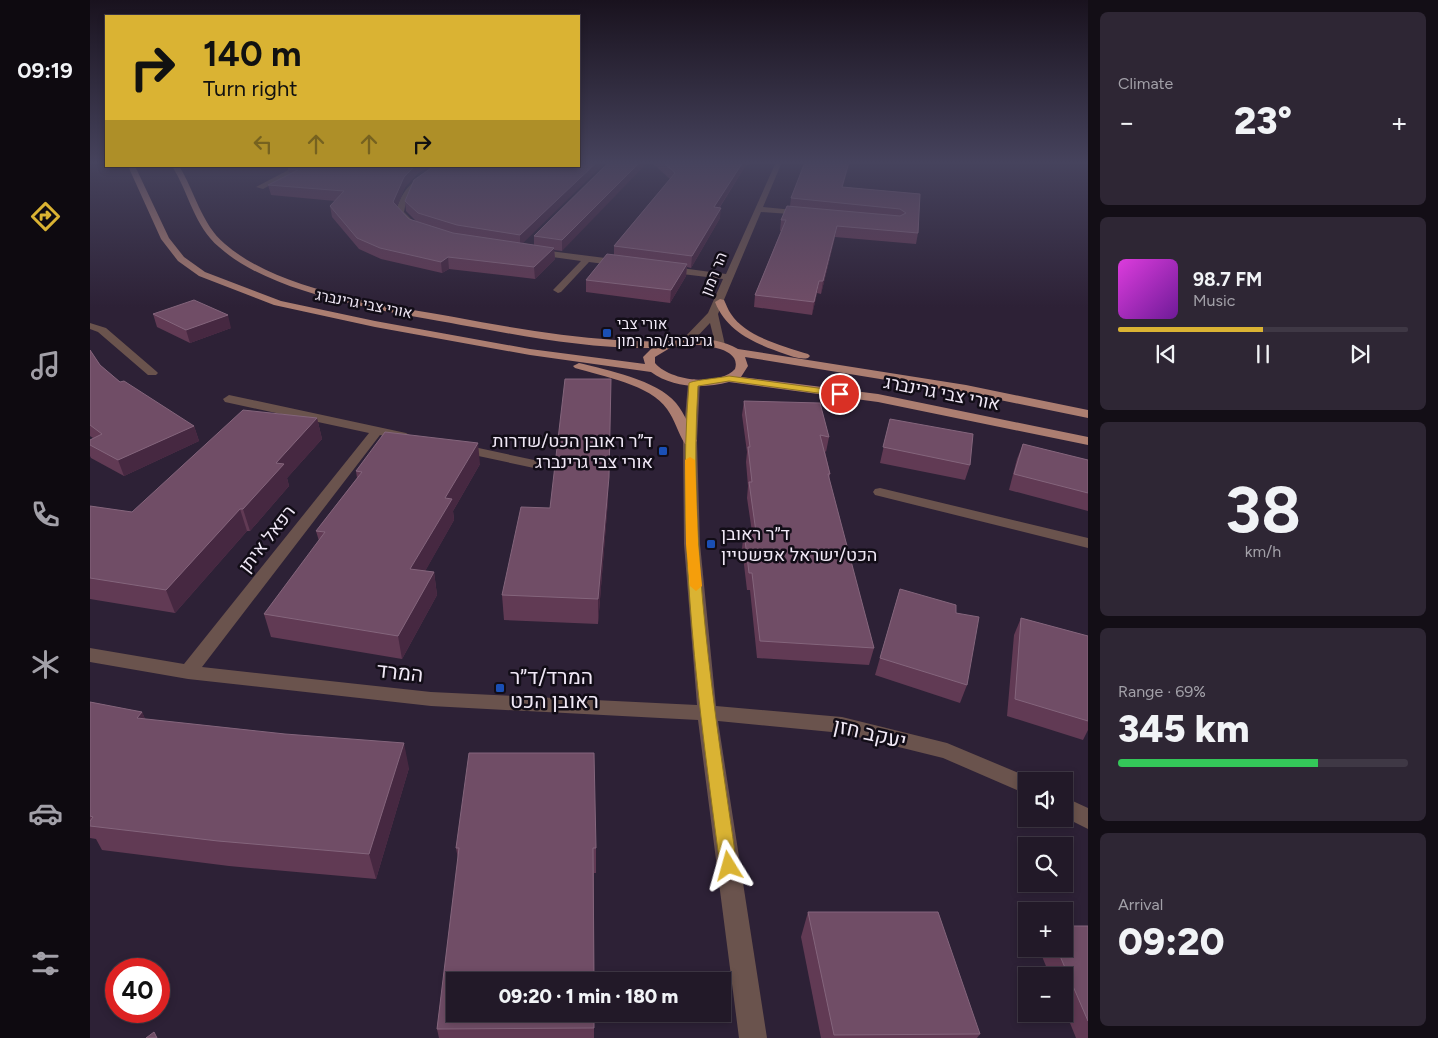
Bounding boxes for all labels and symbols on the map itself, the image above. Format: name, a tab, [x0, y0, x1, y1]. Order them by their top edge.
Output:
street label: הר רמון	[697, 250, 731, 298]
street label: אורי צבי גרינברג	[314, 286, 414, 322]
place label: אורי צבי גרינברג/הר רמון	[617, 315, 713, 350]
marker: אורי צבי גרינברג/הר רמון	[601, 327, 613, 339]
street label: אורי צבי גרינברג	[882, 371, 1002, 415]
pin	[819, 373, 861, 415]
place label: ד״ר ראובן הכט/שדרות אורי צבי גרינברג	[492, 430, 653, 473]
marker: ד״ר ראובן הכט/שדרות אורי צבי גרינברג	[657, 445, 669, 457]
street label: רפאל איתן	[234, 501, 300, 577]
place label: ד״ר ראובן הכט/ישראל אפשטיין	[721, 523, 877, 566]
marker: ד״ר ראובן הכט/ישראל אפשטיין	[705, 538, 717, 550]
street label: המרד	[375, 657, 425, 687]
place label: המרד/ד״ר ראובן הכט	[510, 664, 599, 713]
marker: המרד/ד״ר ראובן הכט	[494, 682, 506, 694]
street label: יעקב חזן	[831, 712, 909, 754]
position arrow	[702, 839, 754, 891]
speed limit sign: 40	[105, 958, 170, 1023]

